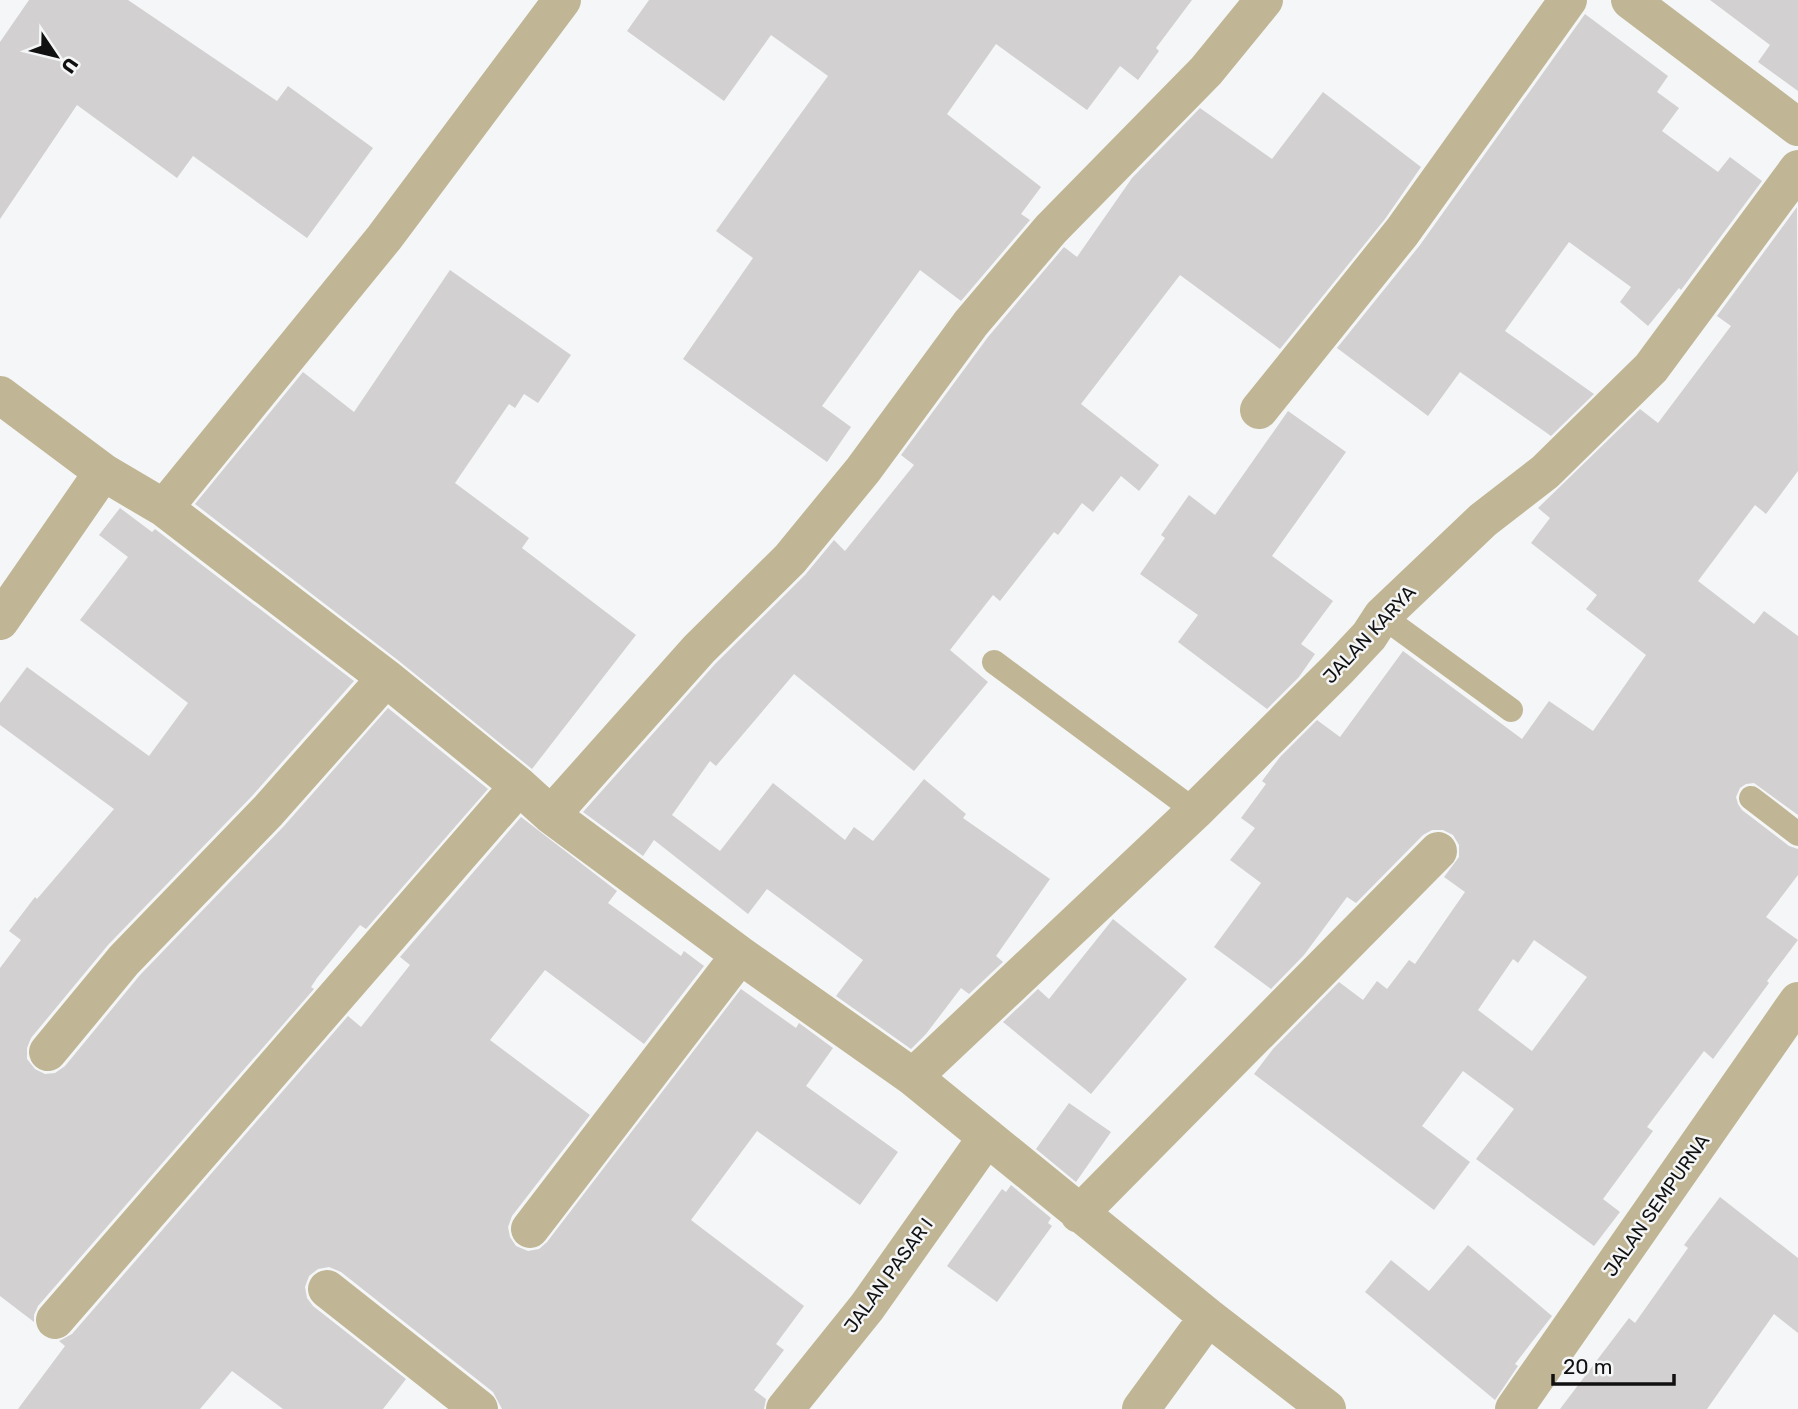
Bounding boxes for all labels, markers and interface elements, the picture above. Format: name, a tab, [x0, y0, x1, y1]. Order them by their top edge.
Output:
north arrow	[21, 21, 91, 91]
text: U	[56, 53, 83, 78]
street label: JALAN KARYA	[1318, 580, 1421, 688]
street label: JALAN SEMPURNA	[1599, 1130, 1714, 1281]
street label: JALAN PASAR I	[839, 1213, 938, 1337]
scale bar	[1553, 1342, 1674, 1386]
text: 20 m	[1563, 1354, 1612, 1379]

